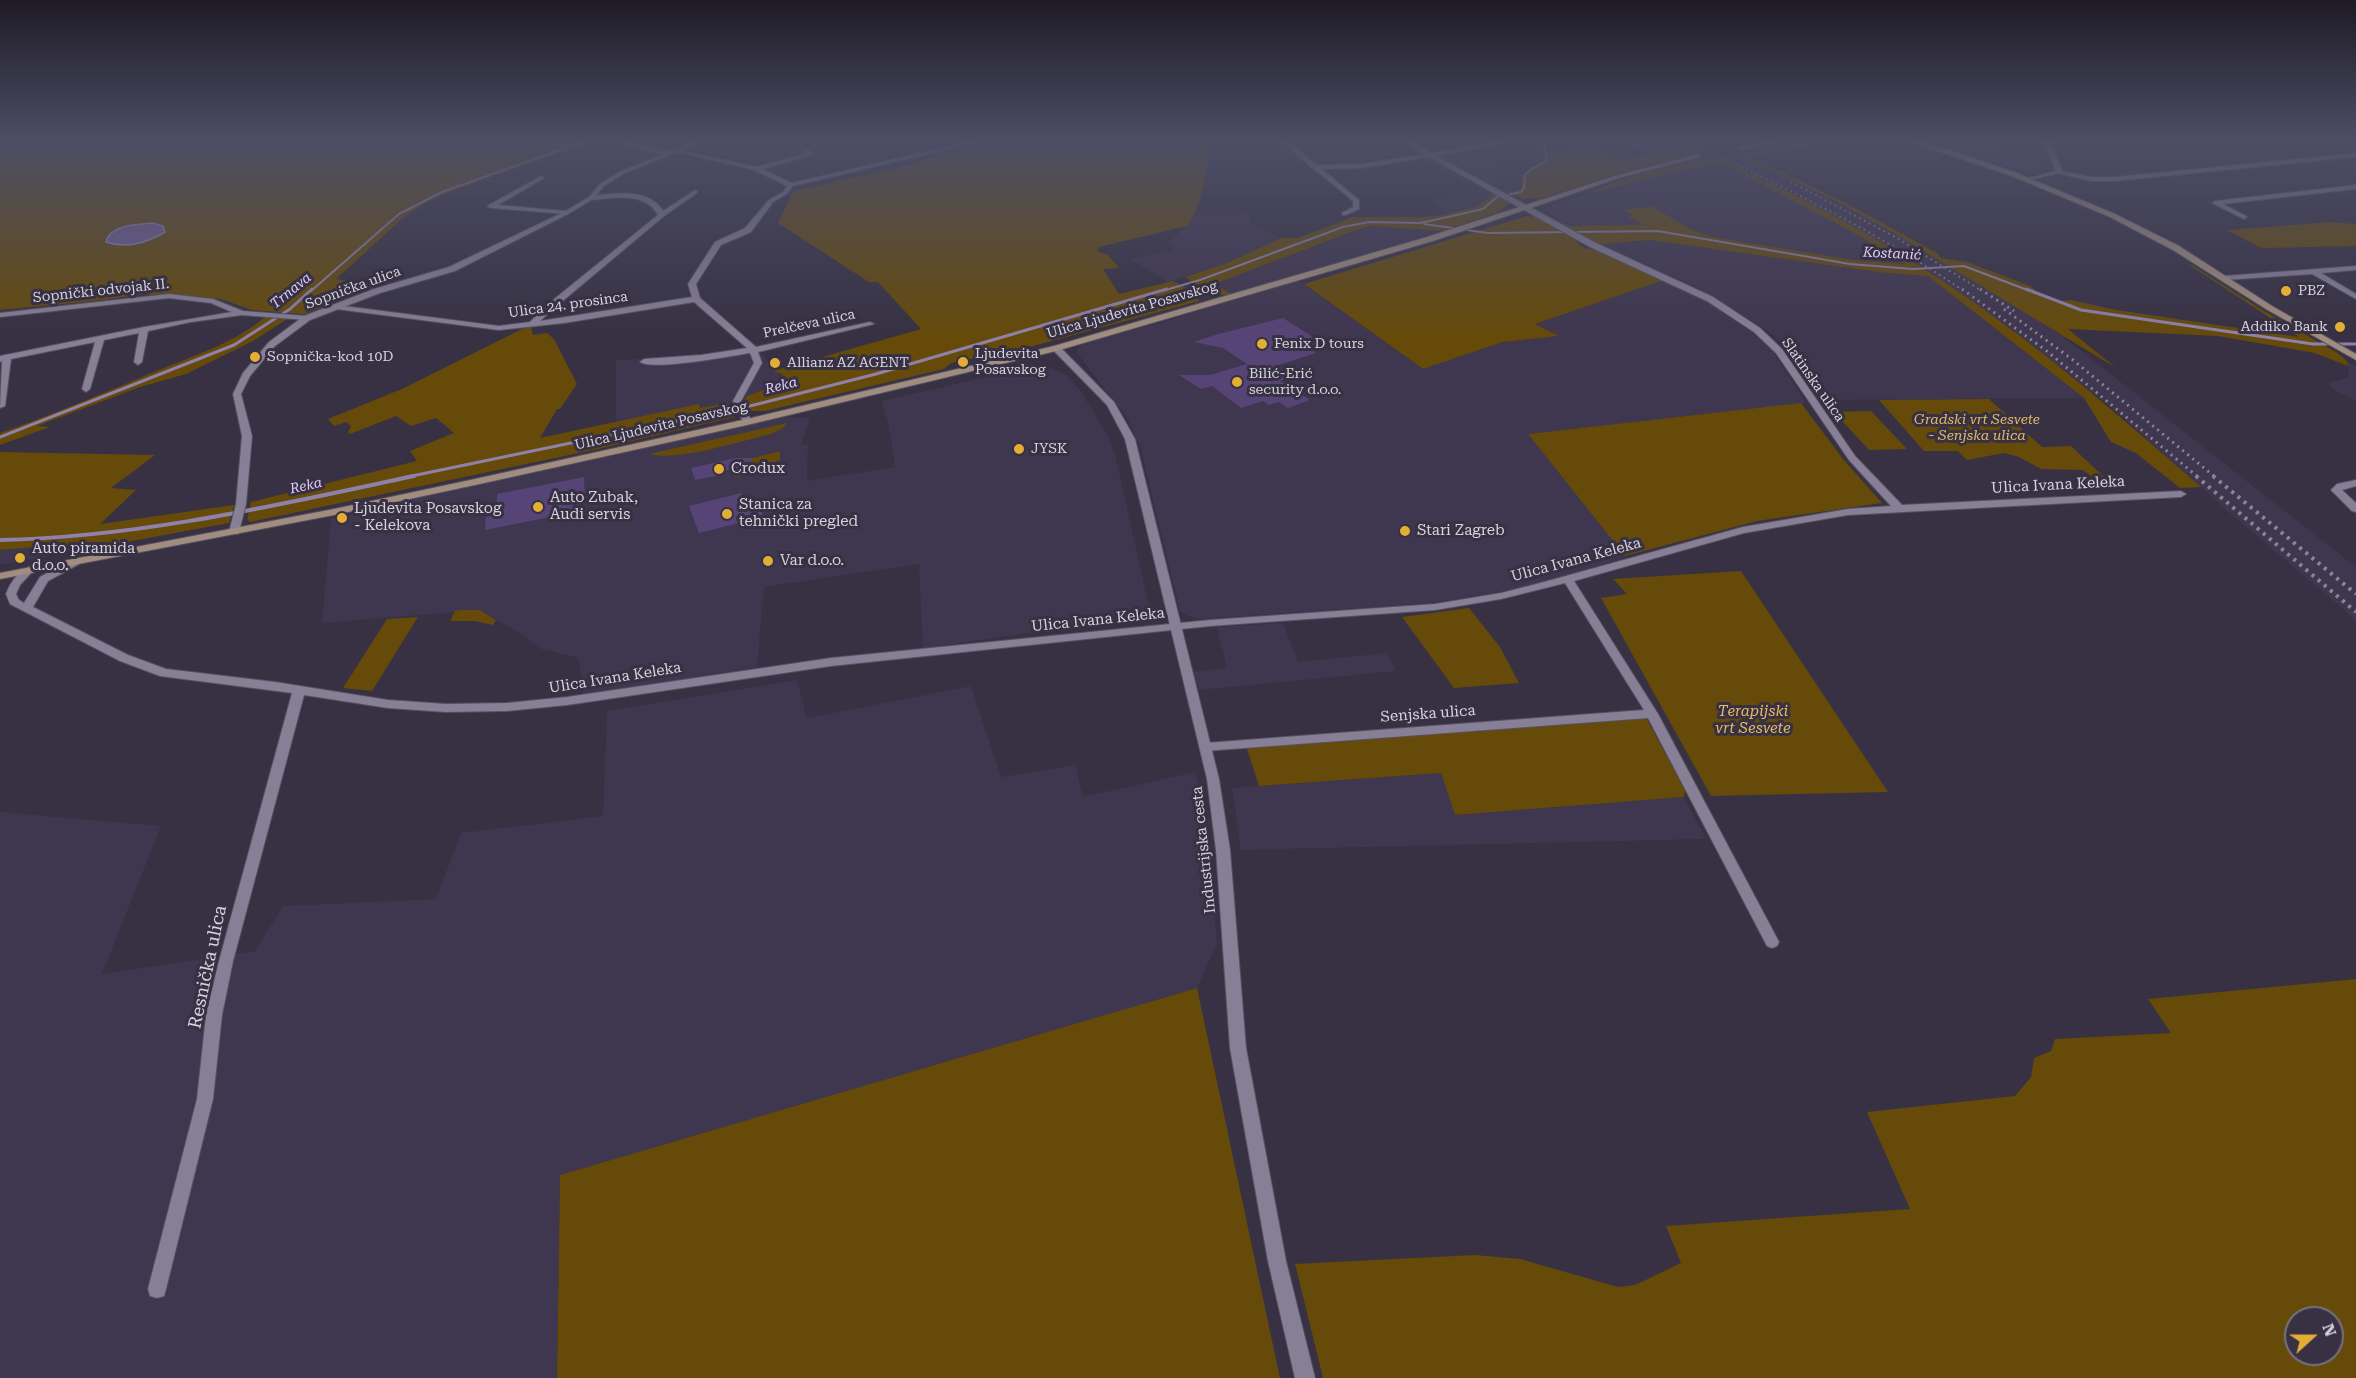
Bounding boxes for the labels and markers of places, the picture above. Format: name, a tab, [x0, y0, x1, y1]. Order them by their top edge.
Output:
place label: PBZ	[2298, 283, 2325, 299]
marker: PBZ	[2279, 284, 2293, 298]
place label: Addiko Bank	[2241, 319, 2328, 335]
marker: Addiko Bank	[2333, 320, 2347, 334]
place label: Fenix D tours	[1274, 336, 1364, 352]
marker: Fenix D tours	[1255, 337, 1269, 351]
place label: Ljudevita Posavskog	[975, 346, 1046, 378]
place label: Sopnička-kod 10D	[267, 349, 393, 365]
marker: Sopnička-kod 10D	[248, 350, 262, 364]
place label: Allianz AZ AGENT	[787, 355, 909, 371]
marker: Ljudevita Posavskog	[956, 355, 970, 369]
marker: Allianz AZ AGENT	[768, 356, 782, 370]
place label: Bilić-Erić security d.o.o.	[1249, 366, 1341, 398]
marker: Bilić-Erić security d.o.o.	[1230, 375, 1244, 389]
place label: JYSK	[1031, 441, 1067, 457]
marker: JYSK	[1012, 442, 1026, 456]
place label: Crodux	[731, 460, 785, 478]
marker: Crodux	[712, 462, 726, 476]
place label: Auto Zubak, Audi servis	[550, 489, 638, 524]
place label: Stanica za tehnički pregled	[739, 496, 858, 531]
place label: Ljudevita Posavskog - Kelekova	[354, 500, 501, 535]
marker: Auto Zubak, Audi servis	[531, 500, 545, 514]
marker: Stanica za tehnički pregled	[720, 507, 734, 521]
marker: Ljudevita Posavskog - Kelekova	[335, 511, 349, 525]
place label: Stari Zagreb	[1417, 522, 1505, 540]
marker: Stari Zagreb	[1398, 524, 1412, 538]
place label: Auto piramida d.o.o.	[32, 540, 135, 575]
marker: Auto piramida d.o.o.	[13, 551, 27, 565]
place label: Var d.o.o.	[780, 552, 844, 570]
marker: Var d.o.o.	[761, 554, 775, 568]

